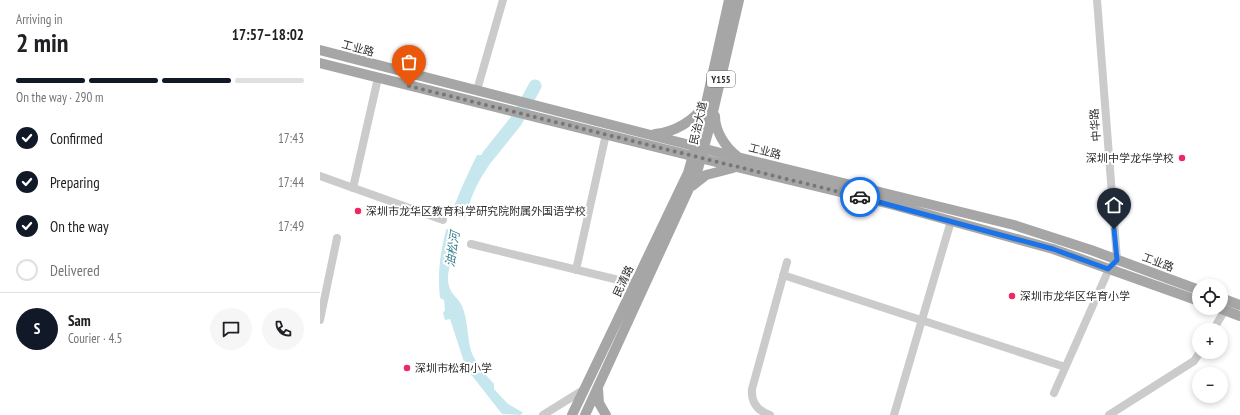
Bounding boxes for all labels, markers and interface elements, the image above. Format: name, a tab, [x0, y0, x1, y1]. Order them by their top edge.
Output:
text: Arriving in	[16, 11, 63, 28]
text: 17:57–18:02	[232, 25, 304, 44]
text: 2 min	[16, 26, 69, 59]
street label: 工业路	[340, 37, 376, 59]
pin	[392, 45, 426, 86]
icon: bag	[398, 51, 420, 73]
road number: Y155	[707, 71, 735, 87]
text: On the way · 290 m	[16, 89, 103, 106]
street label: 民治大道	[686, 100, 710, 146]
street label: 中华路	[1087, 108, 1103, 142]
icon: check	[16, 127, 38, 149]
text: Confirmed	[50, 129, 103, 148]
text: 17:43	[278, 130, 304, 147]
street label: 工业路	[747, 140, 783, 162]
place label: 深圳中学龙华学校	[1086, 151, 1174, 165]
marker: 深圳中学龙华学校	[1177, 153, 1187, 163]
icon: check	[16, 171, 38, 193]
text: Preparing	[50, 173, 100, 192]
text: 17:44	[278, 174, 304, 191]
courier	[840, 177, 880, 217]
icon: car	[849, 186, 871, 208]
pin	[1097, 188, 1131, 229]
icon: home	[1103, 194, 1125, 216]
place label: 深圳市龙华区教育科学研究院附属外国语学校	[366, 204, 586, 218]
marker: 深圳市龙华区教育科学研究院附属外国语学校	[353, 206, 363, 216]
icon: check	[16, 215, 38, 237]
text: On the way	[50, 217, 109, 236]
text: 17:49	[278, 218, 304, 235]
water label: 油松河	[442, 228, 463, 268]
street label: 工业路	[1140, 250, 1176, 274]
text: Delivered	[50, 261, 100, 280]
street label: 民清路	[610, 263, 636, 299]
map controls	[1192, 279, 1228, 403]
button: locate	[1192, 279, 1228, 315]
place label: 深圳市龙华区华育小学	[1020, 289, 1130, 303]
marker: 深圳市龙华区华育小学	[1007, 291, 1017, 301]
button: chat	[210, 308, 252, 350]
button: phone	[262, 308, 304, 350]
text: Sam	[68, 311, 91, 330]
text: S	[34, 319, 40, 338]
button: +	[1192, 323, 1228, 359]
text: Courier · 4.5	[68, 330, 122, 347]
place label: 深圳市松和小学	[415, 361, 492, 375]
marker: 深圳市松和小学	[402, 363, 412, 373]
button: −	[1192, 367, 1228, 403]

